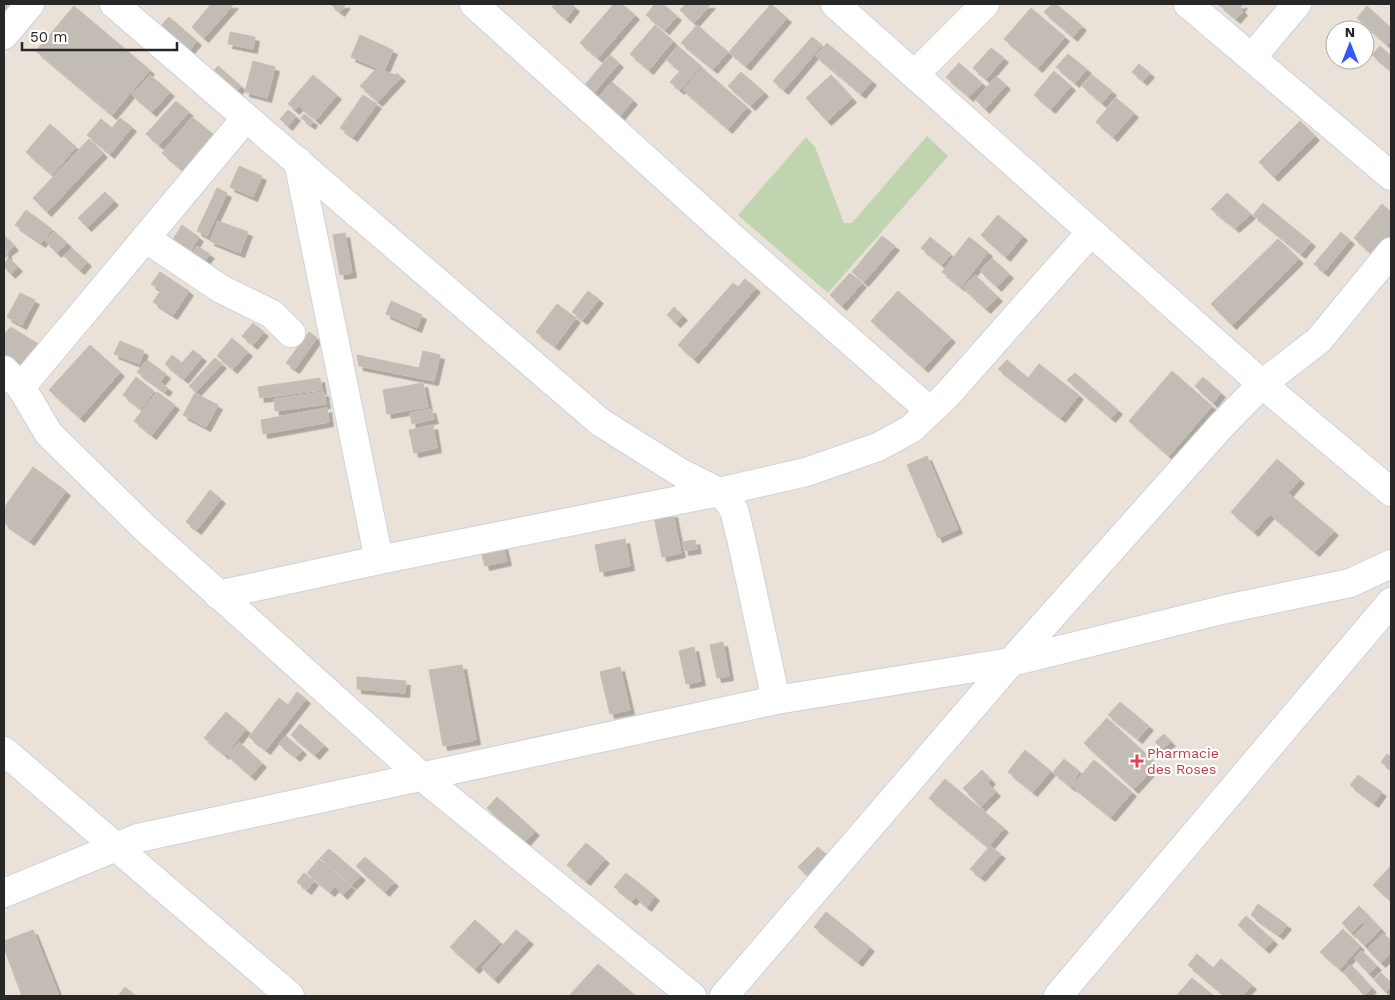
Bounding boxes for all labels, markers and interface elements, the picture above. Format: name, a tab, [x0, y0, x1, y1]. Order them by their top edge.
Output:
scale bar	[22, 20, 178, 52]
north arrow	[1325, 20, 1375, 70]
text: N	[1345, 24, 1355, 40]
text: 50 m	[30, 28, 67, 46]
place label: Pharmacie des Roses	[1147, 745, 1219, 777]
marker: Pharmacie des Roses	[1131, 755, 1143, 767]

